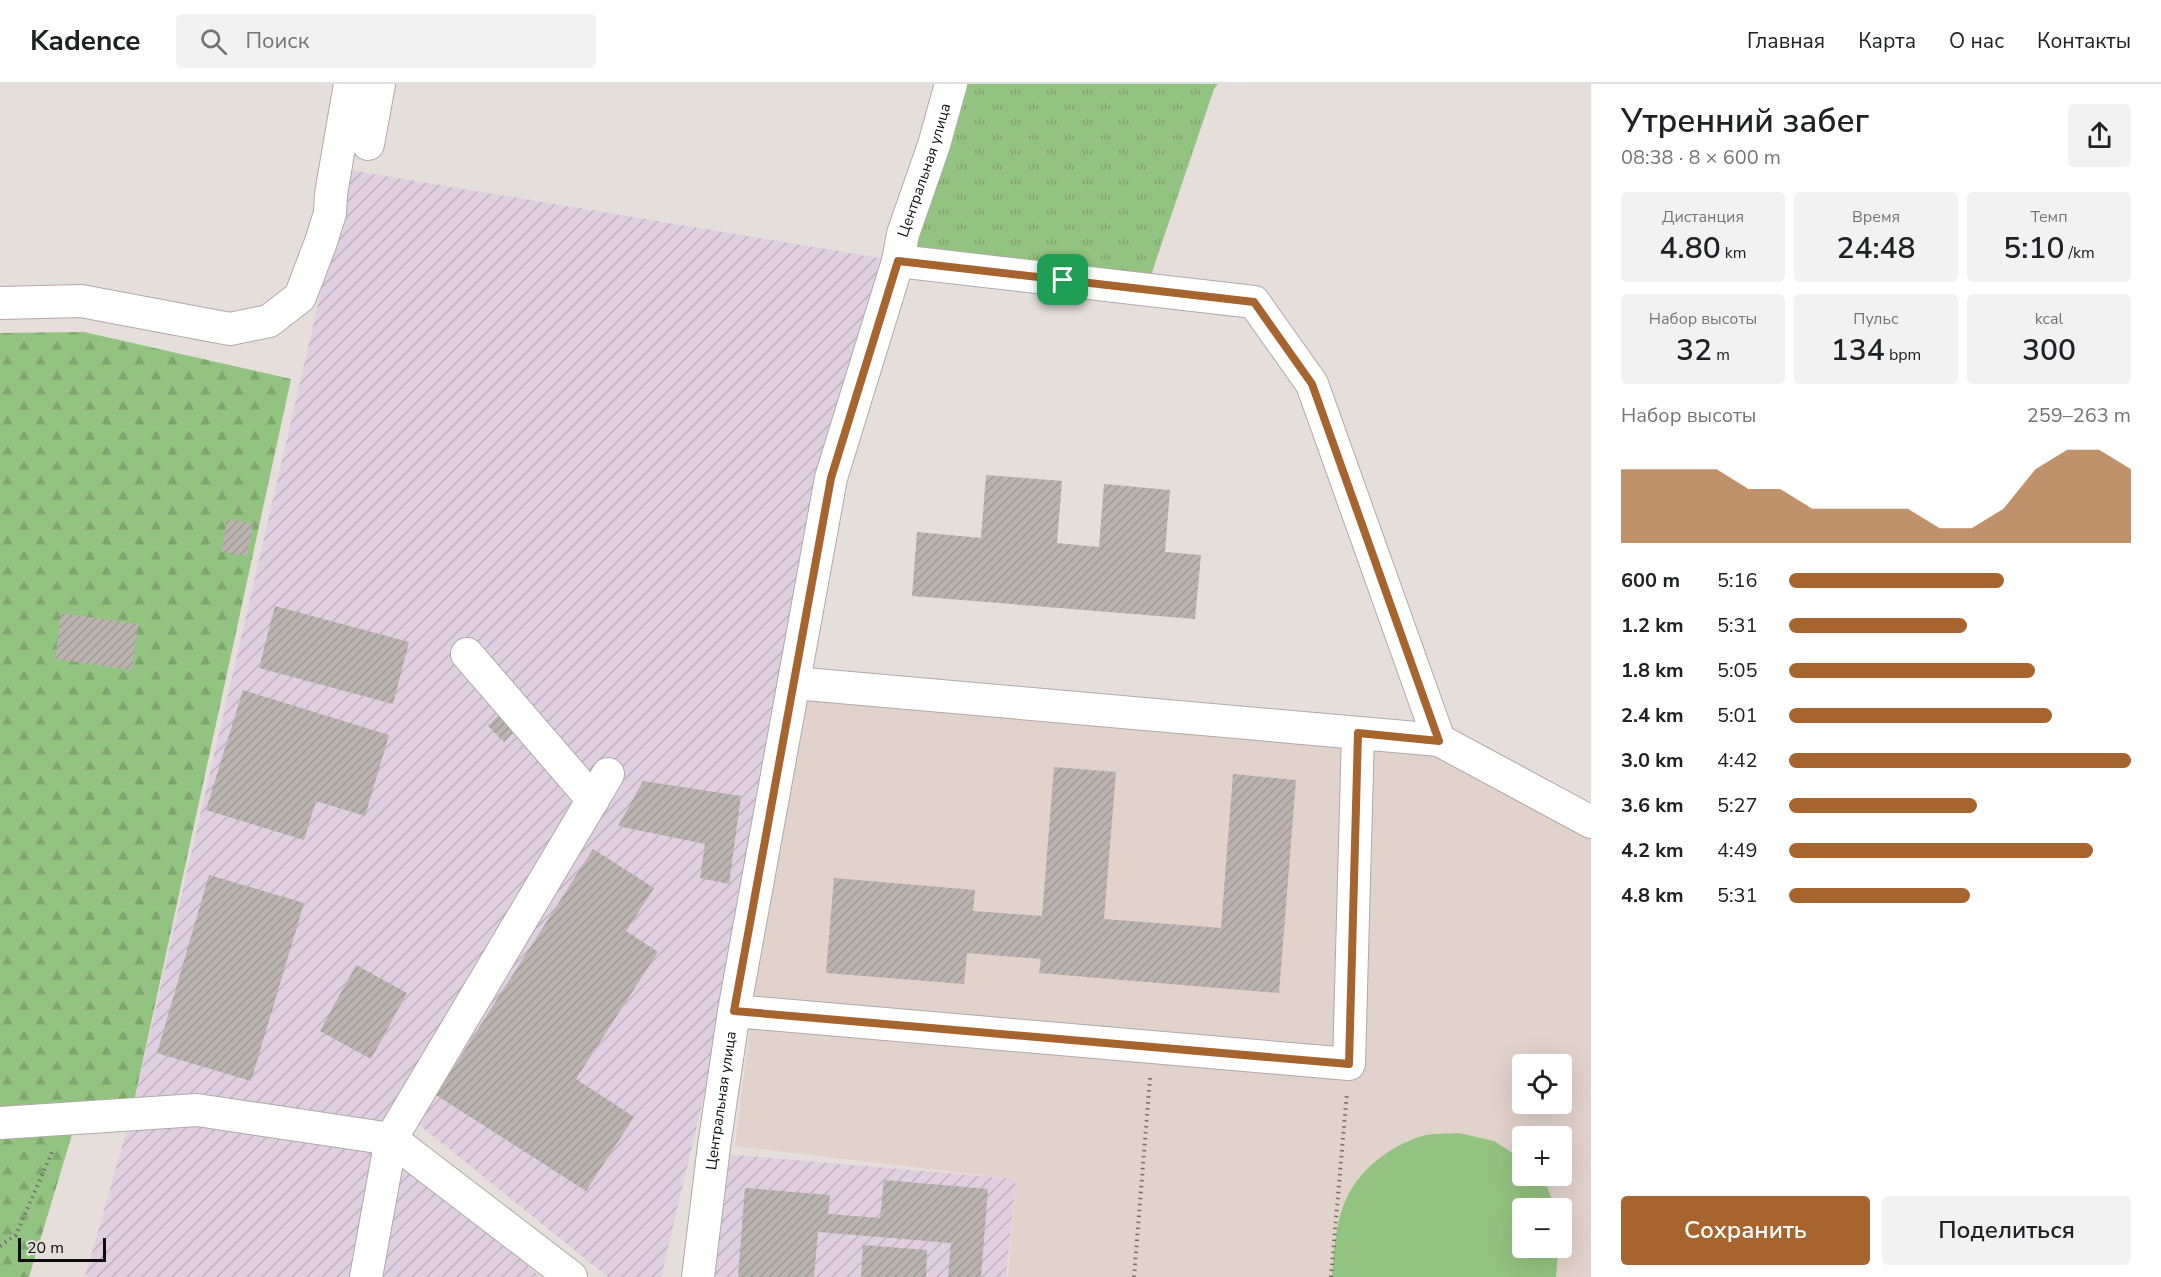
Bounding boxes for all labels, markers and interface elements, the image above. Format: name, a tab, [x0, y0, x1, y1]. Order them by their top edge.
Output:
search box	[176, 14, 596, 68]
text: Kadence	[30, 22, 140, 60]
icon: search	[197, 25, 230, 58]
text: Поиск	[245, 26, 309, 56]
text: Главная	[1747, 27, 1825, 55]
text: Карта	[1858, 27, 1916, 55]
text: О нас	[1949, 27, 2004, 55]
text: Контакты	[2037, 27, 2131, 55]
text: Утренний забег	[1621, 99, 1869, 144]
street label: Центральная улица	[893, 101, 955, 240]
button: share	[2068, 104, 2131, 167]
text: 08:38 · 8 × 600 m	[1621, 144, 1781, 171]
text: Дистанция	[1662, 206, 1744, 228]
text: Время	[1852, 206, 1900, 228]
text: Темп	[2031, 206, 2067, 228]
text: 4.80	[1660, 228, 1721, 269]
text: 24:48	[1836, 228, 1916, 269]
text: 5:10	[2003, 228, 2064, 269]
text: km	[1721, 242, 1746, 264]
text: /km	[2064, 242, 2095, 264]
pin	[1037, 254, 1088, 305]
icon: arrive	[1046, 263, 1079, 296]
text: Набор высоты	[1649, 308, 1757, 330]
text: Пульс	[1853, 308, 1899, 330]
text: kcal	[2035, 308, 2063, 330]
text: 32	[1676, 330, 1712, 371]
text: 134	[1831, 330, 1885, 371]
text: 300	[2022, 330, 2076, 371]
text: m	[1712, 344, 1730, 366]
text: bpm	[1885, 344, 1921, 366]
text: Набор высоты	[1621, 402, 1756, 429]
text: 259–263 m	[2027, 402, 2131, 429]
text: 600 m	[1621, 567, 1680, 594]
text: 5:16	[1717, 567, 1758, 594]
text: 1.2 km	[1621, 612, 1684, 639]
text: 5:31	[1717, 612, 1758, 639]
text: 1.8 km	[1621, 657, 1684, 684]
text: 5:05	[1717, 657, 1758, 684]
text: 2.4 km	[1621, 702, 1684, 729]
text: 5:01	[1717, 702, 1758, 729]
text: 3.0 km	[1621, 747, 1684, 774]
text: 4:42	[1717, 747, 1758, 774]
text: 3.6 km	[1621, 792, 1684, 819]
text: 5:27	[1717, 792, 1758, 819]
text: 4.2 km	[1621, 837, 1684, 864]
text: 4:49	[1717, 837, 1758, 864]
text: 4.8 km	[1621, 882, 1684, 909]
text: 5:31	[1717, 882, 1758, 909]
street label: Центральная улица	[701, 1030, 741, 1171]
map controls	[1512, 1054, 1572, 1258]
button: locate	[1512, 1054, 1572, 1114]
button: +	[1512, 1126, 1572, 1186]
button: Сохранить	[1621, 1196, 1870, 1265]
button: Поделиться	[1882, 1196, 2131, 1265]
button: −	[1512, 1198, 1572, 1258]
scale bar	[18, 1235, 106, 1262]
text: 20 m	[27, 1237, 64, 1259]

